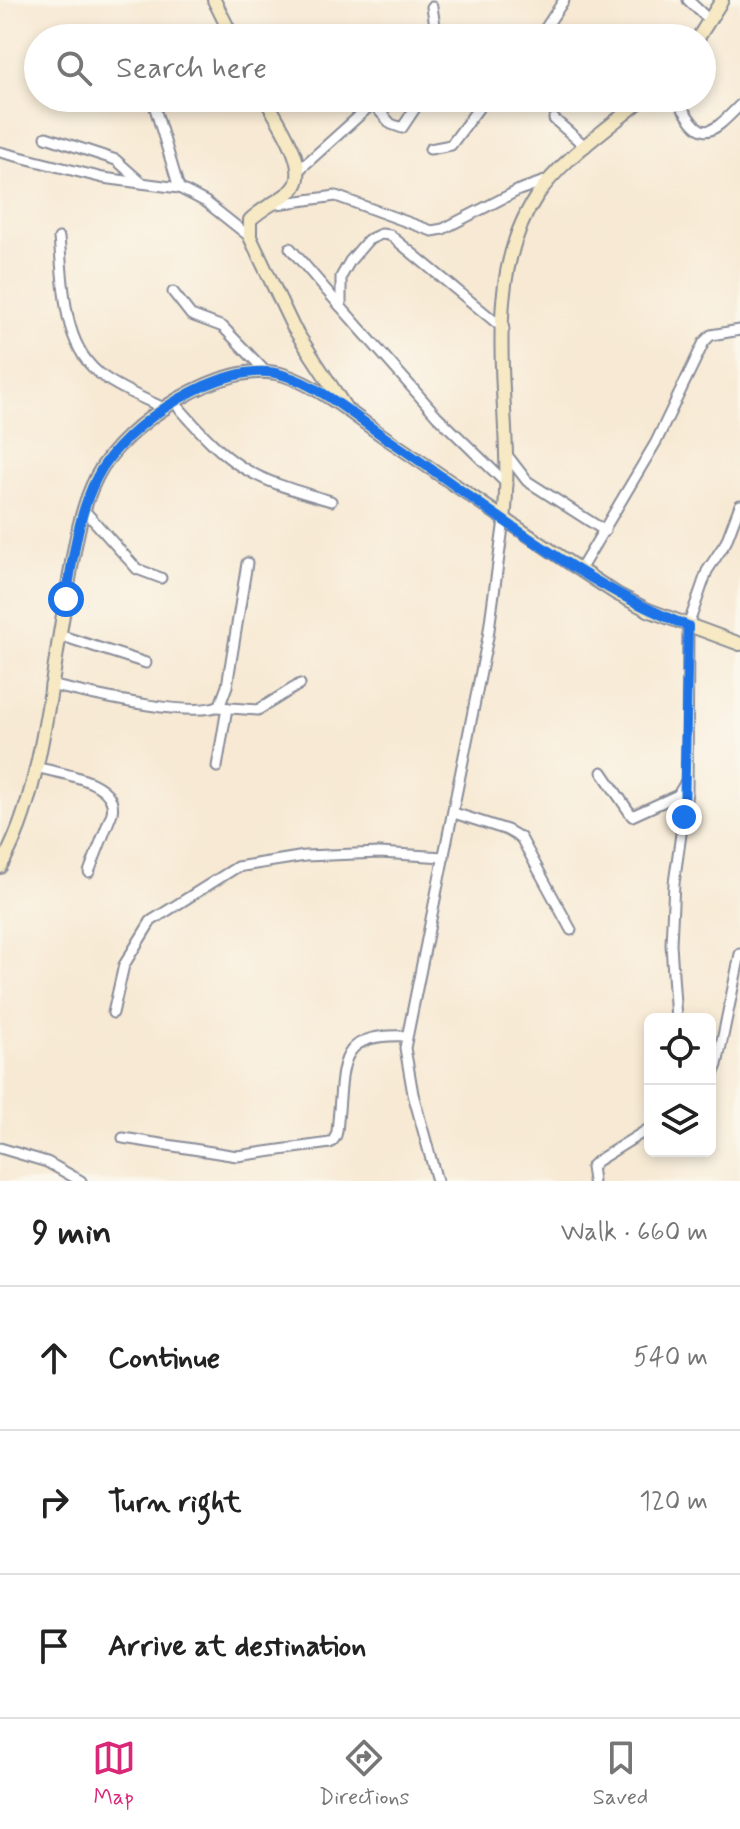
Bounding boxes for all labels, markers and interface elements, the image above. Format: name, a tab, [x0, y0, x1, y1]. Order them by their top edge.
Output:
search box	[24, 24, 716, 112]
icon: search	[52, 46, 96, 90]
text: Search here	[116, 49, 267, 88]
route start	[48, 581, 84, 617]
route end	[666, 799, 702, 835]
map controls	[644, 1013, 716, 1157]
button: locate	[644, 1013, 716, 1085]
button: layers	[644, 1085, 716, 1157]
text: 9 min	[32, 1211, 112, 1256]
text: Walk · 660 m	[561, 1216, 708, 1250]
icon: ahead	[32, 1336, 76, 1380]
text: Continue	[108, 1339, 220, 1378]
text: 540 m	[633, 1341, 708, 1375]
icon: right	[32, 1480, 76, 1524]
text: Turn right	[108, 1483, 241, 1522]
text: 120 m	[639, 1485, 708, 1519]
icon: arrive	[32, 1624, 76, 1668]
text: Arrive at destination	[108, 1627, 366, 1666]
tab: Map	[92, 1736, 136, 1812]
tab: Directions	[319, 1736, 409, 1812]
tab: Saved	[593, 1736, 648, 1812]

